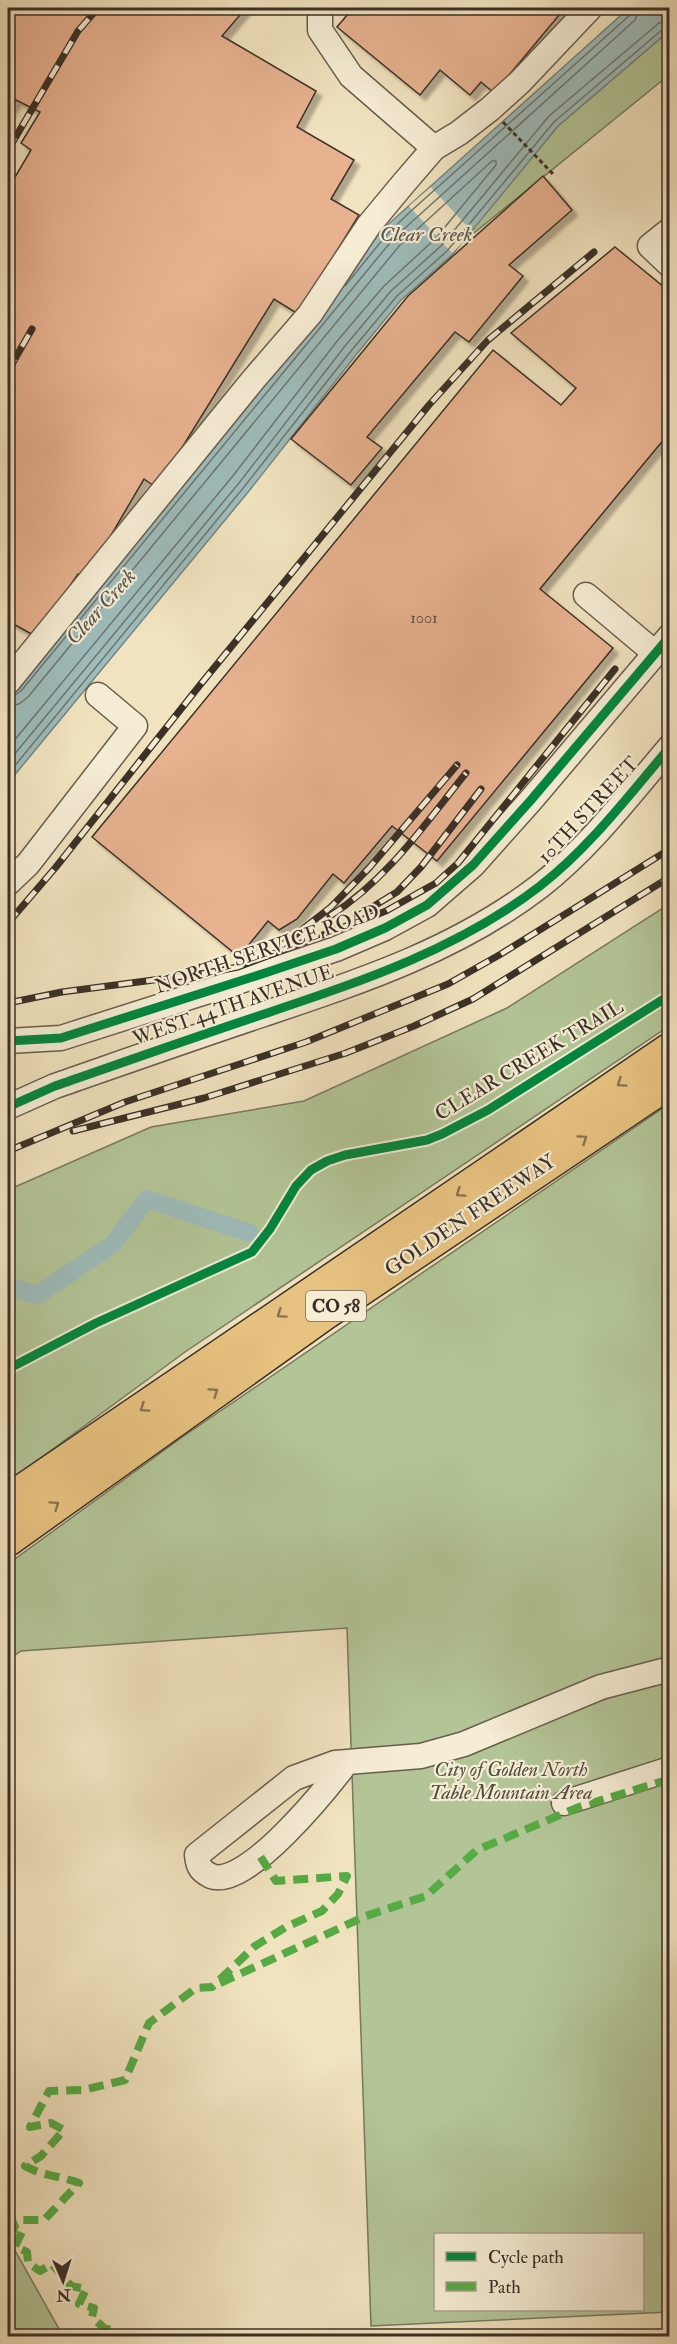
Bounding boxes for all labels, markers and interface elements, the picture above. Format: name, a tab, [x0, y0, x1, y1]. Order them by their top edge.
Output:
water label: Clear Creek	[380, 221, 472, 248]
water label: Clear Creek	[60, 564, 142, 650]
house number: 1001	[410, 608, 438, 628]
street label: 10TH STREET	[532, 751, 644, 869]
street label: NORTH SERVICE ROAD	[151, 899, 383, 999]
street label: WEST 44TH AVENUE	[128, 959, 337, 1051]
street label: CLEAR CREEK TRAIL	[430, 994, 628, 1126]
one-way arrow	[617, 1076, 628, 1087]
one-way arrow	[576, 1135, 587, 1146]
street label: GOLDEN FREEWAY	[380, 1148, 561, 1281]
one-way arrow	[455, 1186, 466, 1197]
road number: CO 58	[306, 1291, 366, 1321]
one-way arrow	[277, 1307, 288, 1318]
one-way arrow	[208, 1388, 219, 1399]
one-way arrow	[139, 1401, 150, 1412]
one-way arrow	[49, 1501, 60, 1512]
park label: City of Golden North Table Mountain Area	[430, 1757, 592, 1805]
legend	[434, 2233, 644, 2311]
text: Cycle path	[488, 2246, 564, 2269]
north arrow	[33, 2251, 93, 2311]
text: Path	[488, 2276, 521, 2299]
text: N	[55, 2285, 72, 2305]

